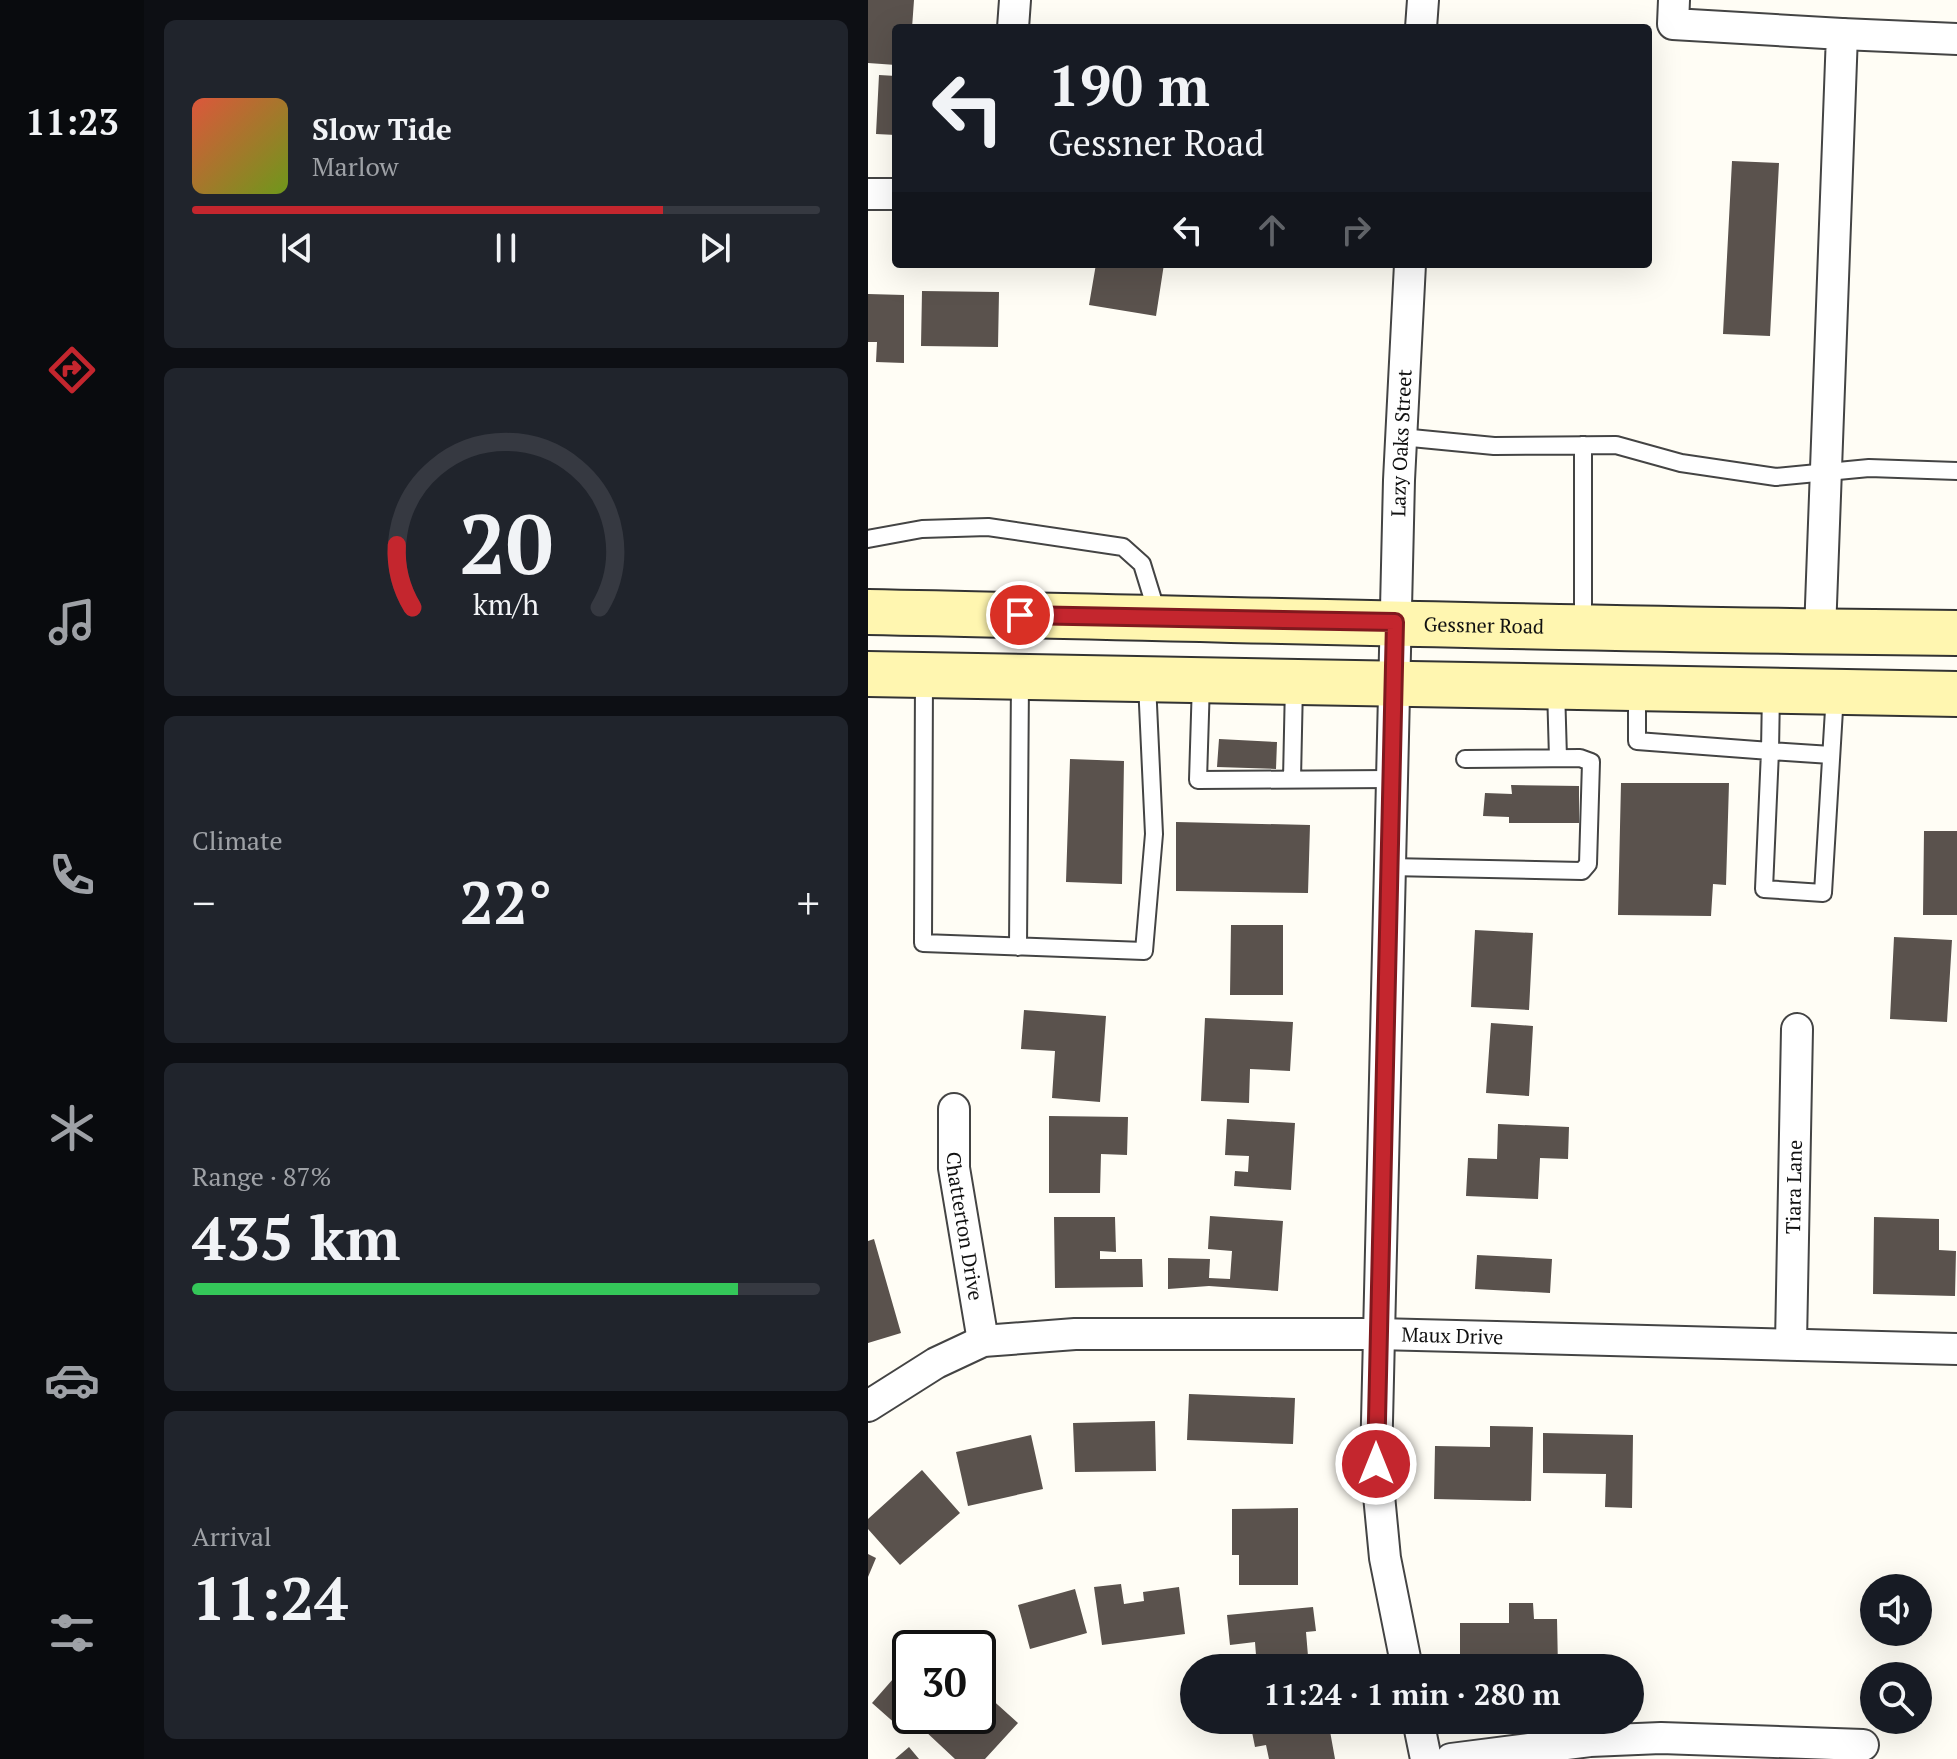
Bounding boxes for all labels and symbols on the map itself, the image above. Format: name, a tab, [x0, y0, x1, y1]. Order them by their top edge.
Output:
street label: Lazy Oaks Street	[1384, 368, 1418, 517]
pin	[986, 581, 1054, 649]
street label: Gessner Road	[1423, 610, 1544, 640]
street label: Tiara Lane	[1779, 1140, 1808, 1234]
street label: Chatterton Drive	[941, 1152, 990, 1302]
street label: Maux Drive	[1401, 1321, 1504, 1350]
position arrow	[1334, 1422, 1418, 1506]
speed limit sign: 30	[892, 1630, 996, 1734]

